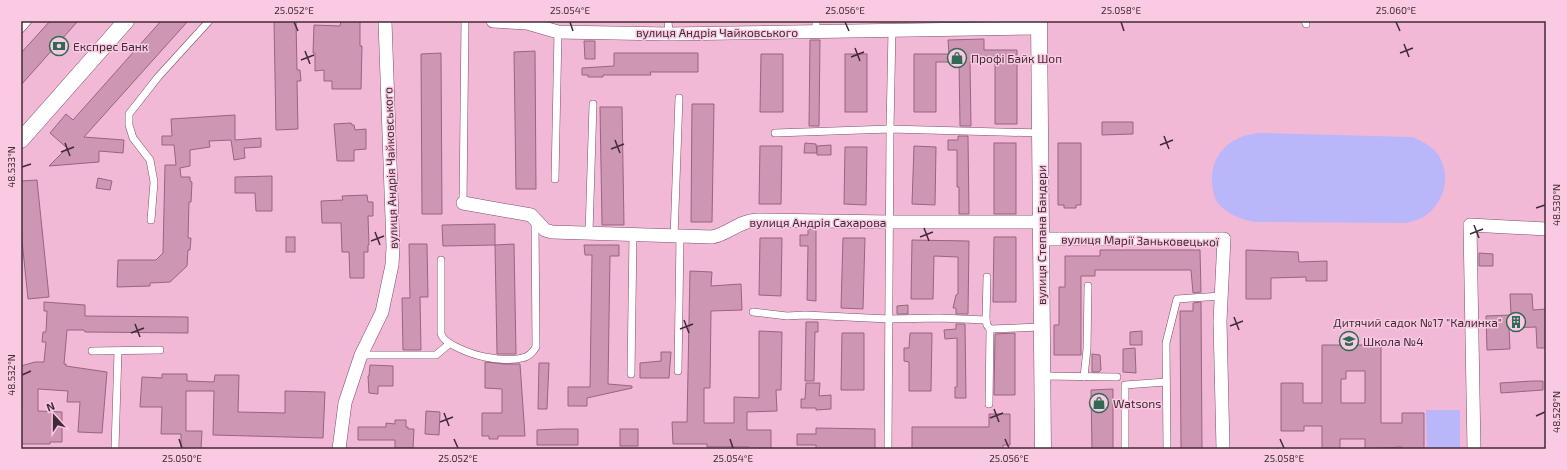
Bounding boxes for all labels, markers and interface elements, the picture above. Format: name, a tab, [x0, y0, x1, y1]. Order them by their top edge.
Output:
text: 25.052°E	[274, 4, 314, 16]
text: 25.054°E	[550, 4, 590, 16]
text: 25.056°E	[825, 4, 865, 16]
text: 25.058°E	[1101, 4, 1141, 16]
text: 25.060°E	[1376, 4, 1417, 16]
street label: вулиця Андрія Чайковського	[636, 25, 798, 40]
bank icon: Експрес Банк	[48, 35, 70, 57]
place label: Експрес Банк	[73, 39, 149, 53]
shop icon: Профі Байк Шоп	[946, 47, 968, 69]
place label: Профі Байк Шоп	[971, 51, 1062, 65]
street label: вулиця Андрія Чайковського	[380, 87, 401, 249]
text: 48.533°N	[5, 146, 17, 188]
street label: вулиця Степана Бандери	[1034, 165, 1049, 305]
text: 48.530°N	[1550, 184, 1562, 226]
street label: вулиця Андрія Сахарова	[750, 215, 886, 230]
street label: вулиця Марії Заньковецької	[1061, 232, 1220, 249]
building icon: Дитячий садок №17 "Калинка"	[1505, 311, 1527, 333]
place label: Дитячий садок №17 "Калинка"	[1333, 315, 1502, 329]
school or university icon: Школа №4	[1338, 330, 1360, 352]
place label: Школа №4	[1363, 334, 1424, 348]
text: 48.532°N	[5, 354, 17, 396]
text: 48.529°N	[1550, 391, 1562, 433]
shop icon: Watsons	[1088, 392, 1110, 414]
north arrow	[34, 396, 74, 436]
place label: Watsons	[1113, 396, 1161, 410]
text: N	[44, 399, 56, 414]
text: 25.050°E	[162, 452, 202, 464]
text: 25.052°E	[438, 452, 478, 464]
text: 25.054°E	[713, 452, 753, 464]
text: 25.056°E	[989, 452, 1029, 464]
text: 25.058°E	[1264, 452, 1304, 464]

